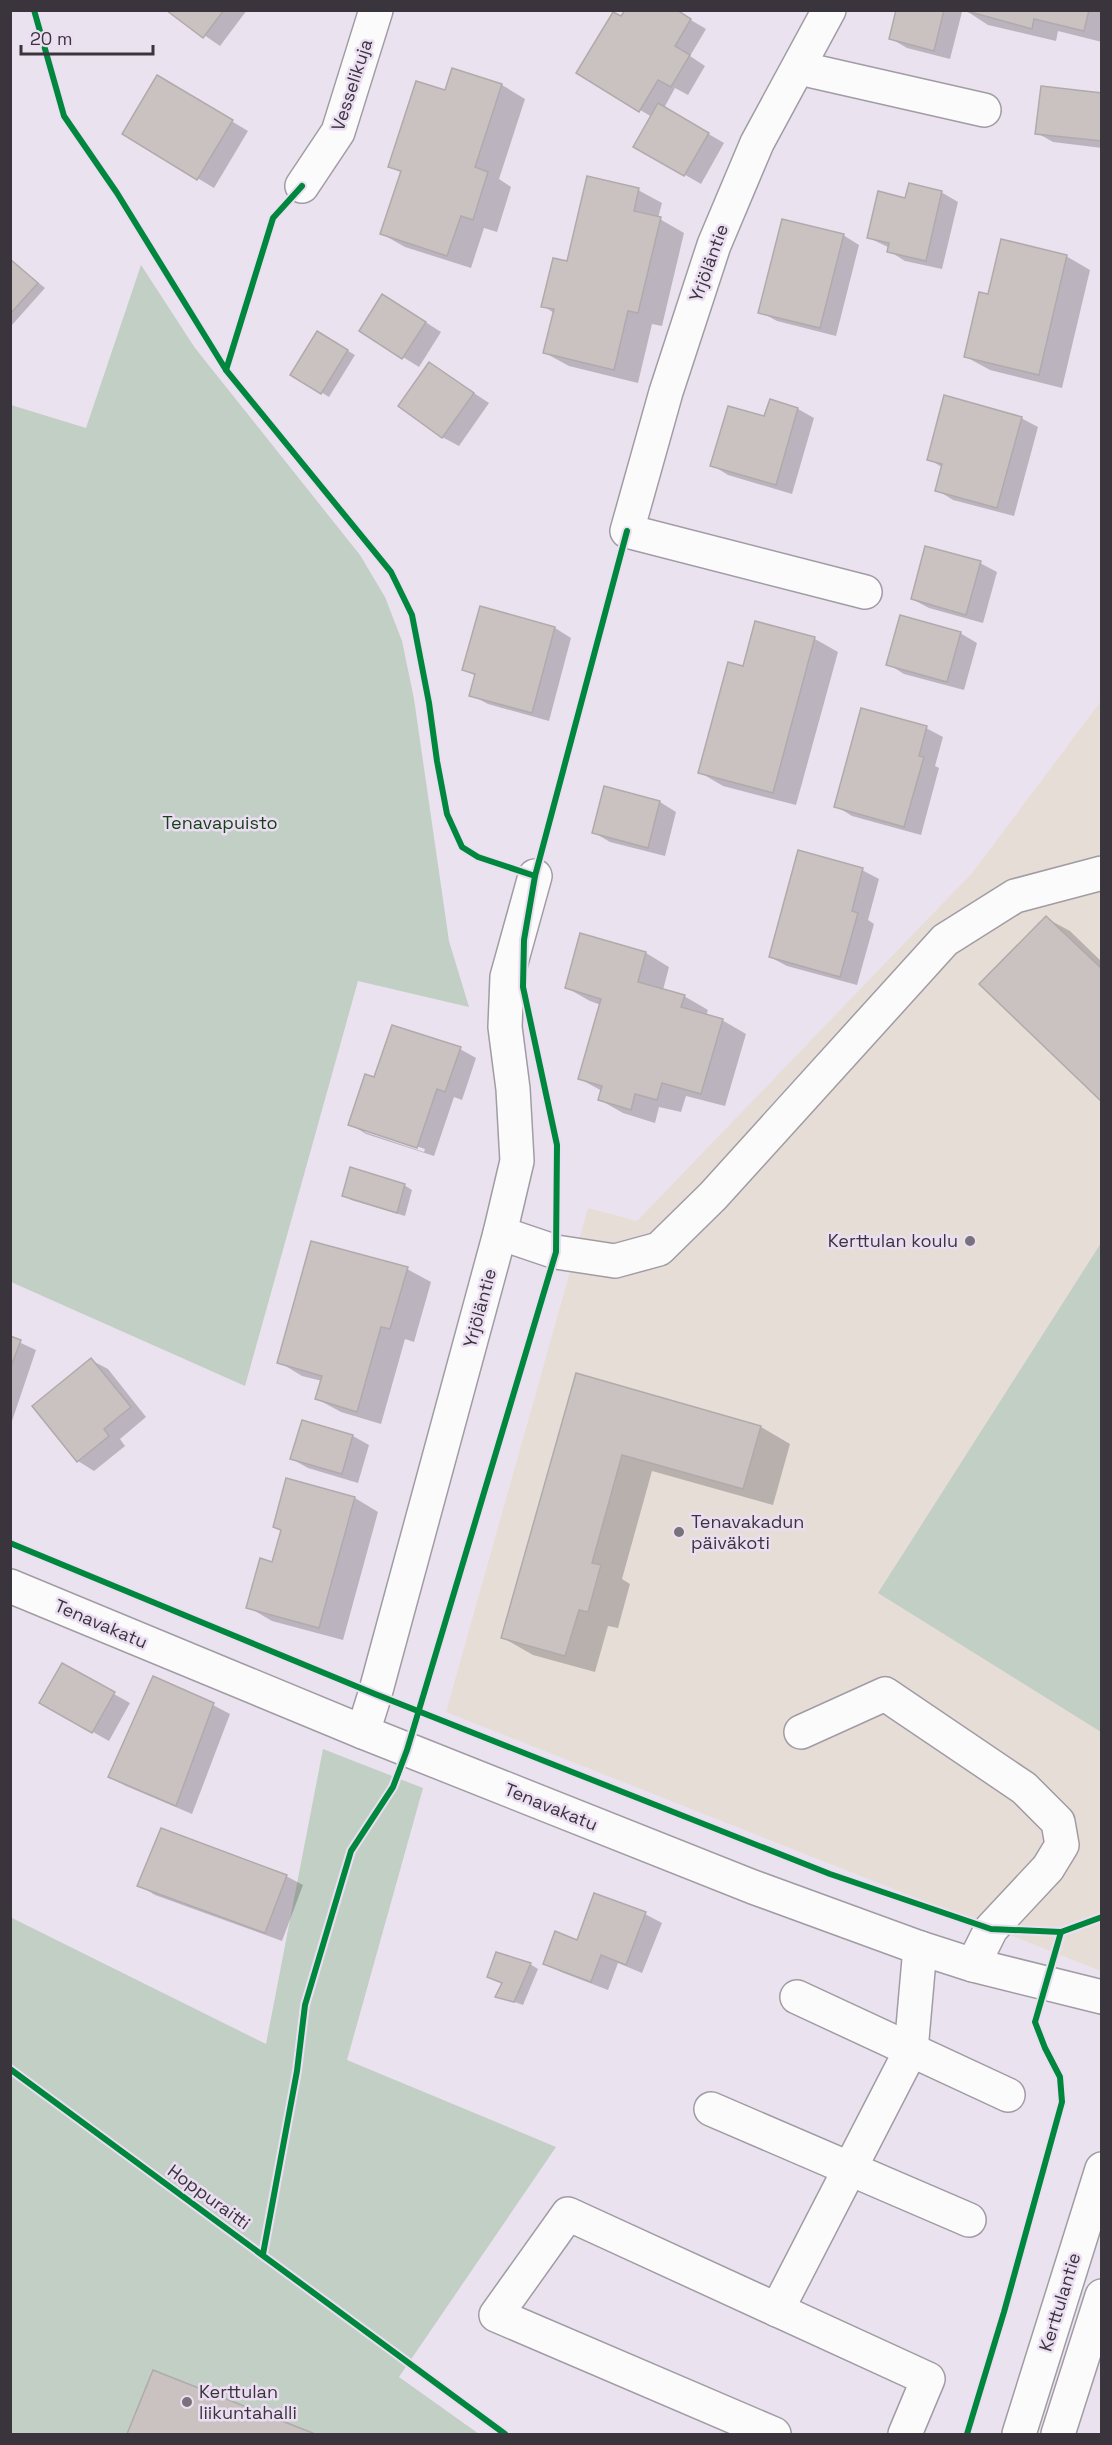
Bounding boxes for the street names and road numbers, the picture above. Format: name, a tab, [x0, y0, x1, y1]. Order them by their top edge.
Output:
street label: Vesselikuja	[326, 36, 377, 134]
street label: Yrjöläntie	[684, 221, 733, 305]
street label: Yrjöläntie	[458, 1266, 501, 1350]
street label: Tenavakatu	[51, 1594, 151, 1653]
street label: Tenavakatu	[501, 1777, 601, 1836]
street label: Hoppuraitti	[163, 2159, 255, 2234]
street label: Kerttulantie	[1034, 2250, 1085, 2354]

